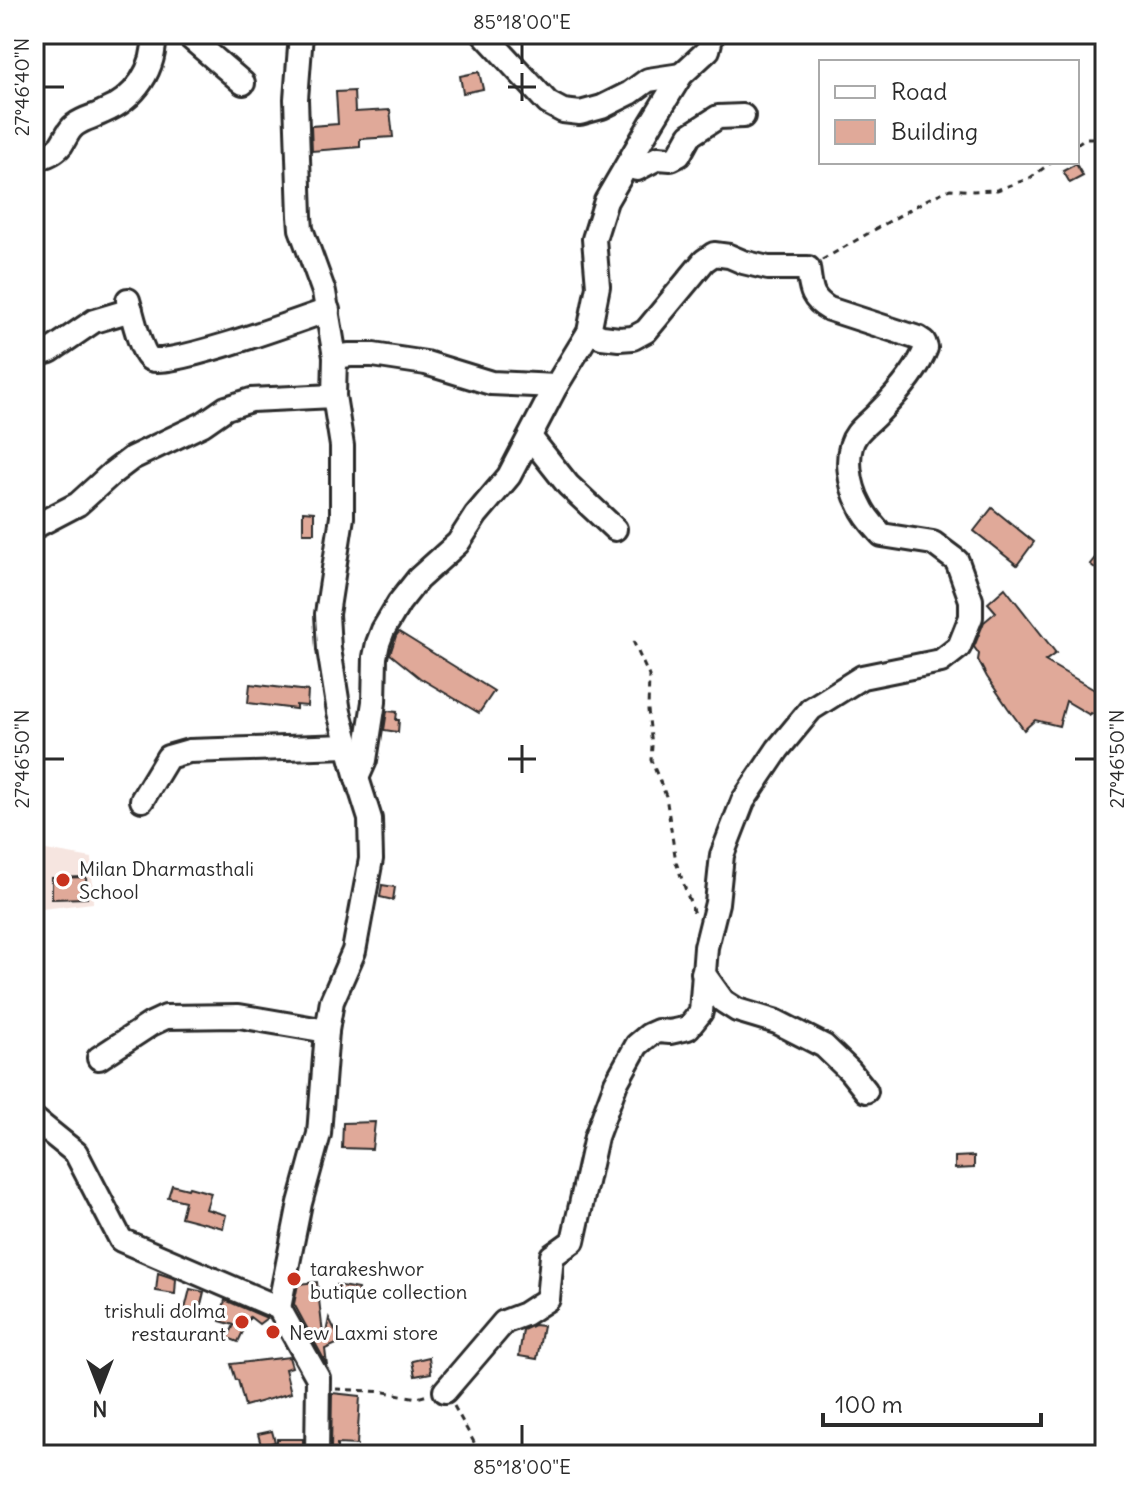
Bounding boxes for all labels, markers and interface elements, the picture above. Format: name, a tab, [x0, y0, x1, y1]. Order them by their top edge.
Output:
text: 85°18'00"E	[473, 9, 571, 34]
text: 27°46'40"N	[9, 38, 34, 136]
legend	[819, 60, 1079, 164]
text: Road	[891, 76, 947, 106]
text: Building	[891, 116, 978, 146]
text: 27°46'50"N	[9, 709, 34, 809]
text: 27°46'50"N	[1104, 709, 1129, 809]
place label: Milan Dharmasthali School	[79, 856, 254, 904]
marker: Milan Dharmasthali School	[54, 871, 72, 889]
place label: tarakeshwor butique collection	[310, 1256, 467, 1304]
marker: tarakeshwor butique collection	[285, 1270, 303, 1288]
place label: trishuli dolma restaurant	[104, 1298, 226, 1346]
marker: trishuli dolma restaurant	[233, 1313, 251, 1331]
place label: New Laxmi store	[289, 1320, 438, 1345]
marker: New Laxmi store	[264, 1323, 282, 1341]
north arrow	[60, 1349, 140, 1429]
scale bar	[823, 1377, 1041, 1427]
text: 100 m	[835, 1389, 903, 1419]
text: N	[92, 1395, 108, 1423]
text: 85°18'00"E	[473, 1454, 571, 1479]

